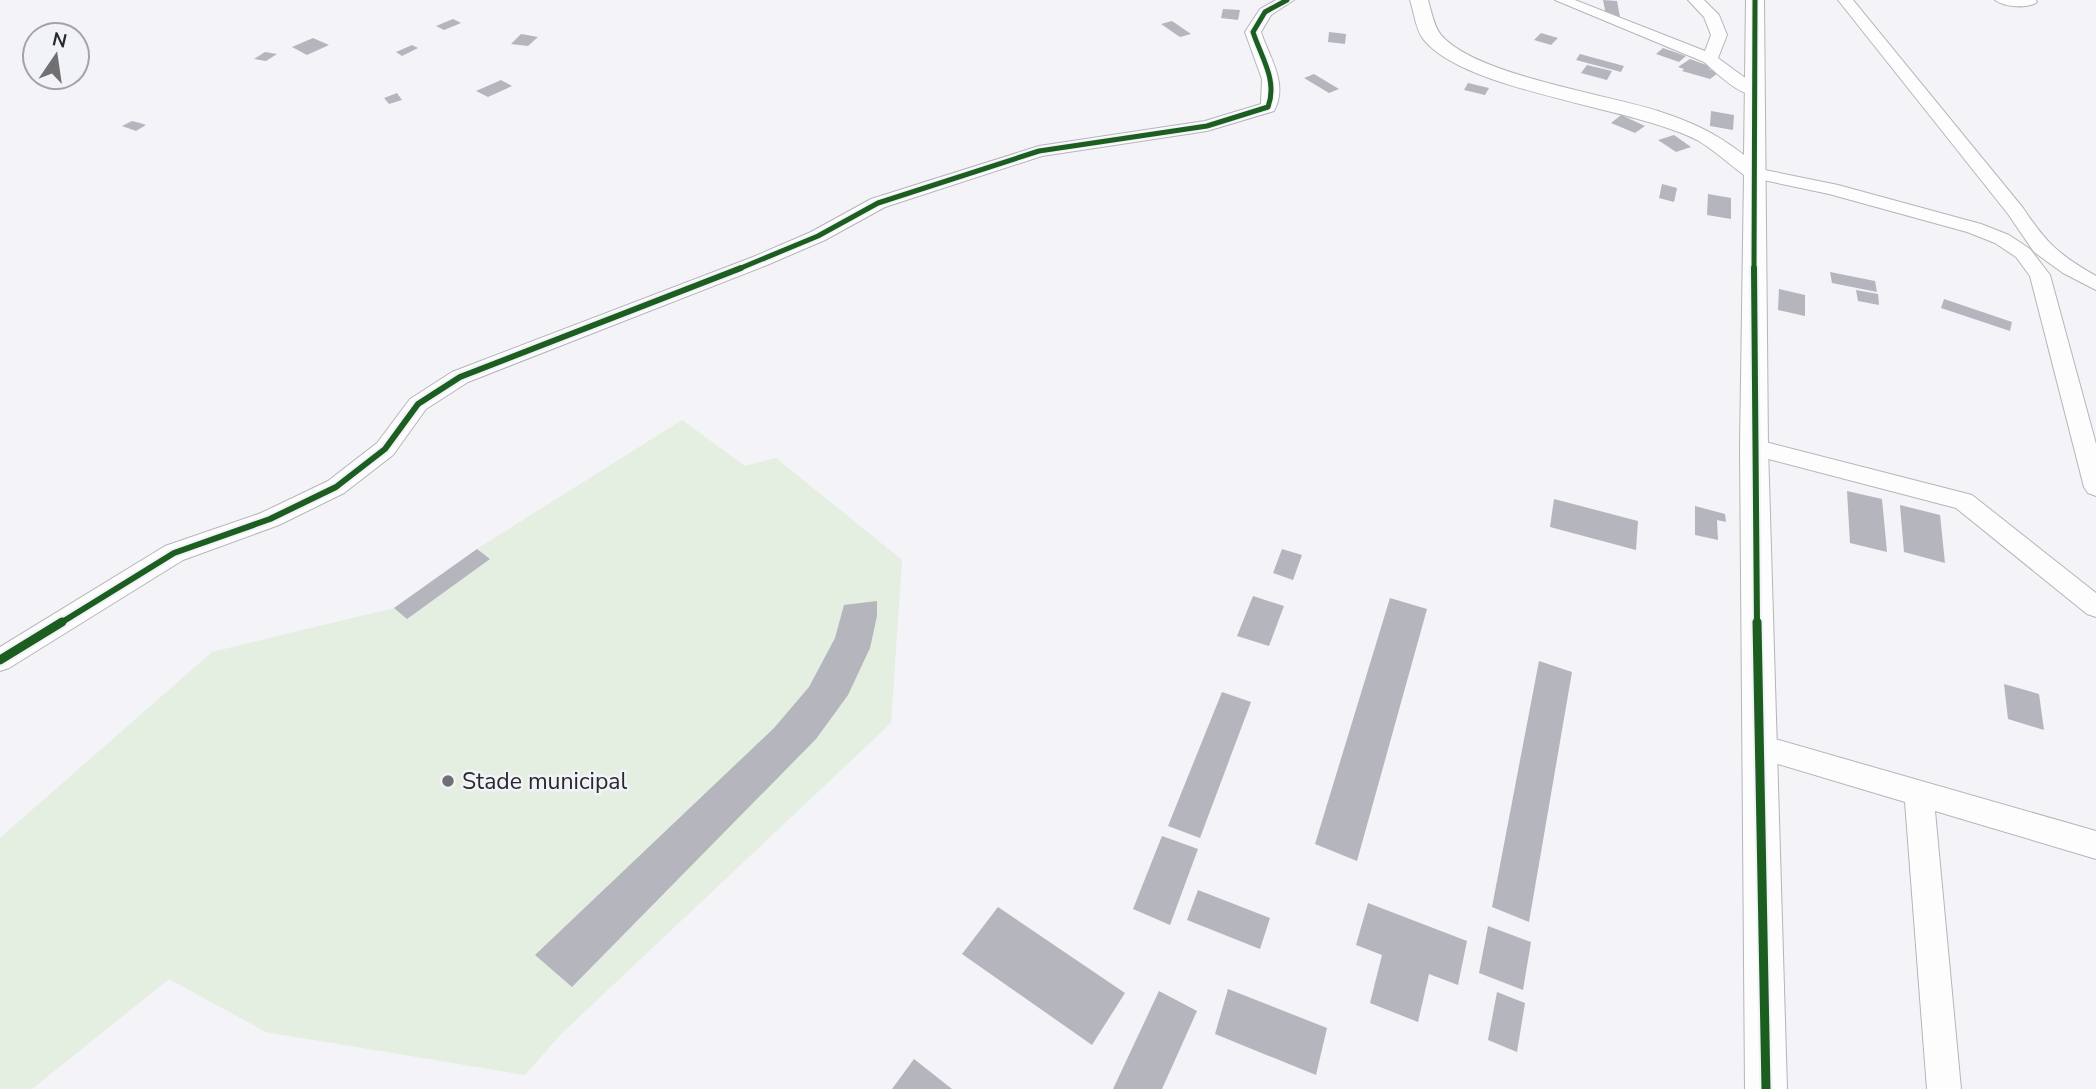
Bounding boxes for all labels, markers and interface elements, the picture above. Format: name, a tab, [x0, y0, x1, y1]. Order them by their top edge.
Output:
north arrow	[21, 21, 91, 91]
text: N	[50, 26, 69, 55]
place label: Stade municipal	[462, 766, 627, 797]
marker: Stade municipal	[440, 773, 456, 789]

